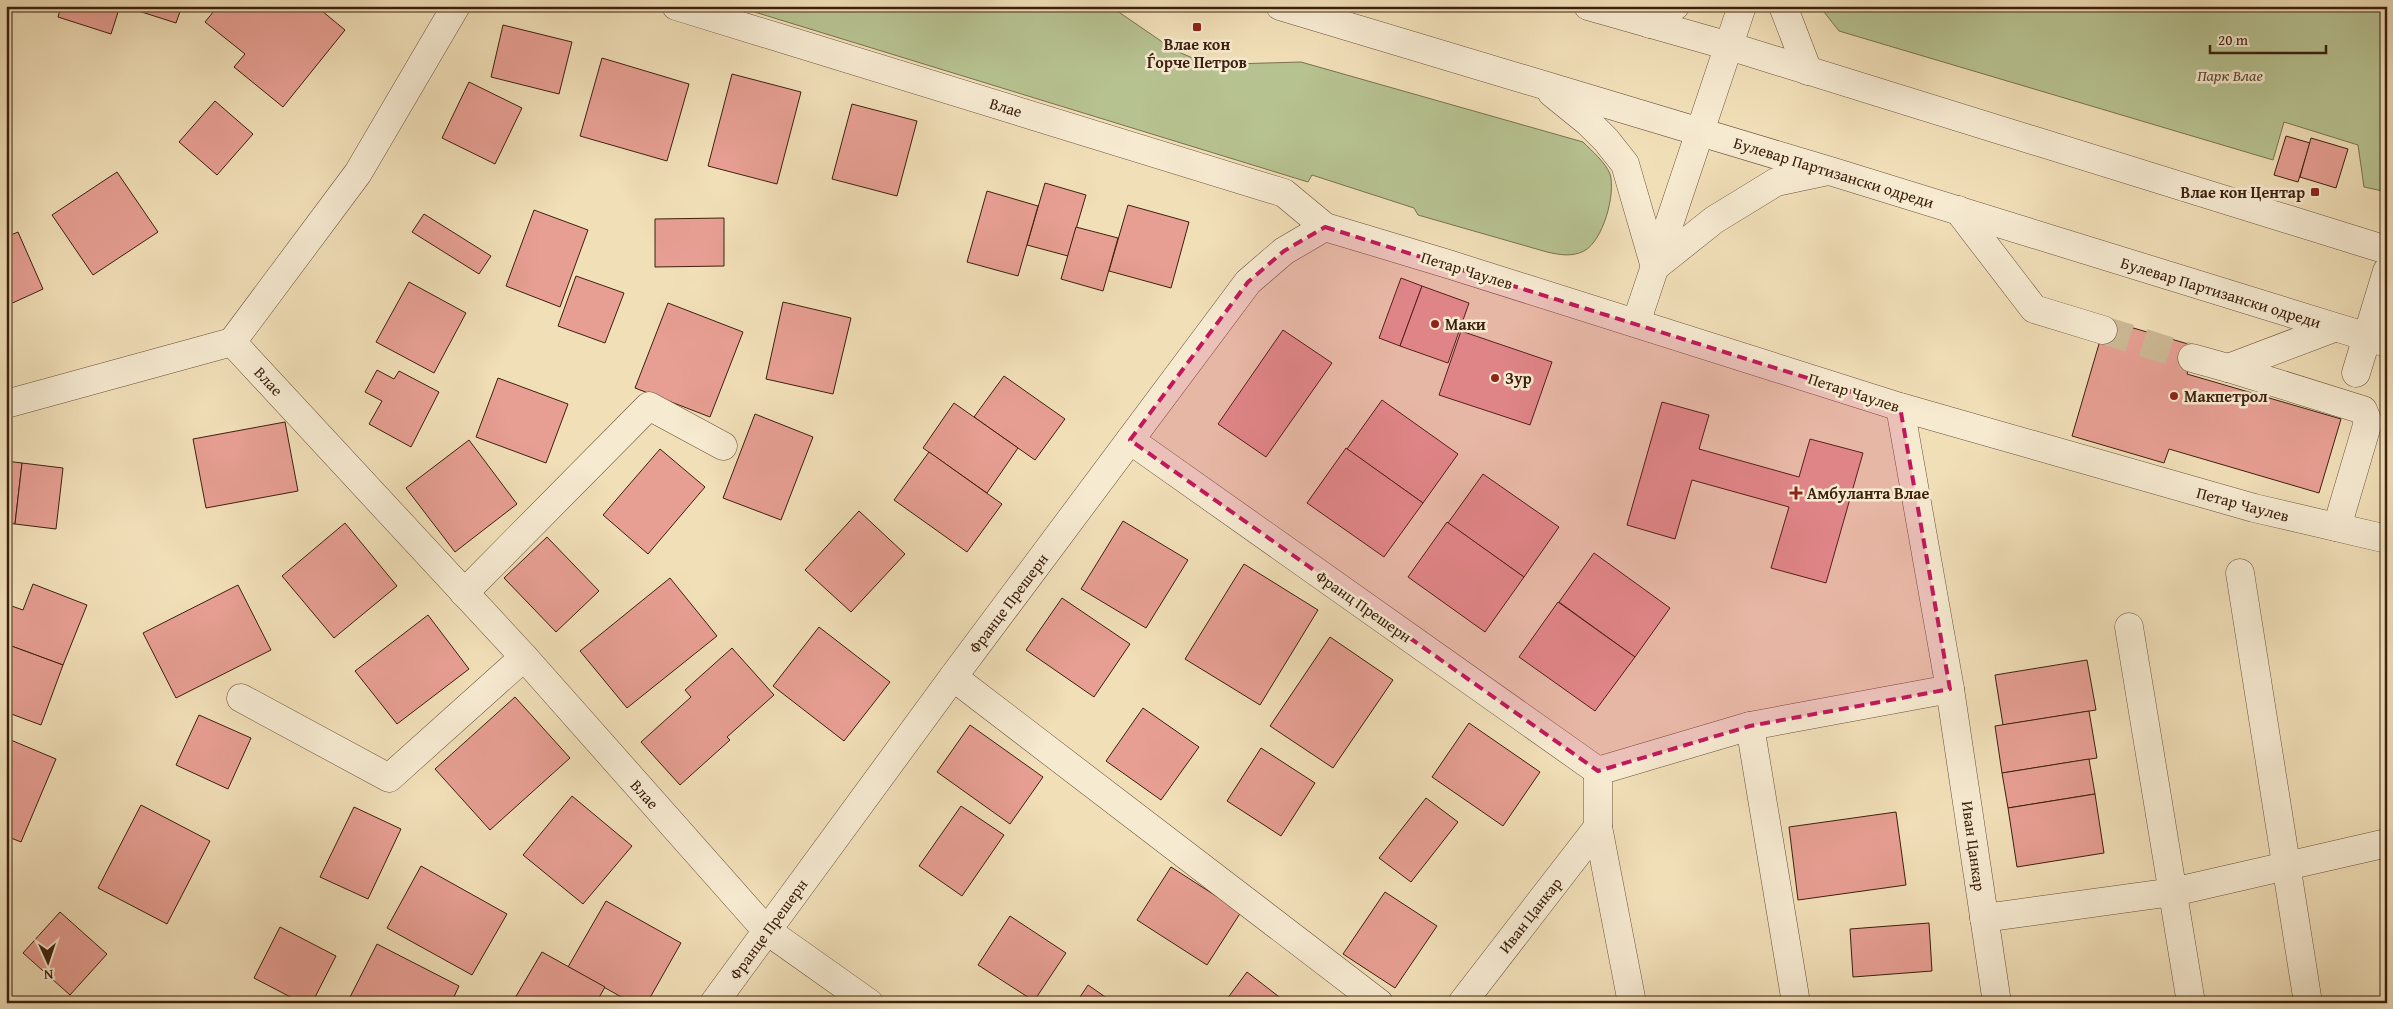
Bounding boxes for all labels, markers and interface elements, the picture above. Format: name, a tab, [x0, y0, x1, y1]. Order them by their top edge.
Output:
marker: Влае кон Ѓорче Петров	[1191, 21, 1203, 33]
scale bar	[2210, 22, 2327, 54]
text: 20 m	[2218, 29, 2249, 50]
place label: Влае кон Ѓорче Петров	[1147, 32, 1247, 74]
park label: Парк Влае	[2197, 63, 2263, 87]
street label: Влае	[987, 91, 1025, 123]
street label: Булевар Партизански одреди	[1731, 130, 1938, 214]
place label: Влае кон Центар	[2181, 180, 2305, 204]
marker: Влае кон Центар	[2309, 186, 2321, 198]
street label: Петар Чаулев	[1418, 245, 1516, 295]
street label: Булевар Партизански одреди	[2118, 250, 2325, 334]
place label: Маки	[1445, 312, 1486, 336]
marker: Маки	[1429, 318, 1441, 330]
street label: Влае	[249, 361, 289, 401]
place label: Зур	[1505, 366, 1532, 390]
street label: Петар Чаулев	[1805, 366, 1903, 418]
marker: Зур	[1489, 372, 1501, 384]
place label: Макпетрол	[2184, 384, 2268, 408]
marker: Макпетрол	[2168, 390, 2180, 402]
street label: Петар Чаулев	[2194, 480, 2292, 528]
place label: Амбуланта Влае	[1807, 481, 1930, 505]
marker: Амбуланта Влае	[1789, 486, 1803, 500]
street label: Францe Прешерн	[962, 548, 1054, 658]
street label: Франц Прешерн	[1311, 564, 1417, 648]
street label: Влае	[625, 774, 665, 814]
street label: Иван Цанкар	[1956, 799, 1992, 893]
street label: Иван Цанкар	[1493, 872, 1568, 958]
street label: Францe Прешерн	[723, 873, 813, 985]
north arrow	[22, 936, 72, 986]
text: N	[43, 965, 54, 985]

